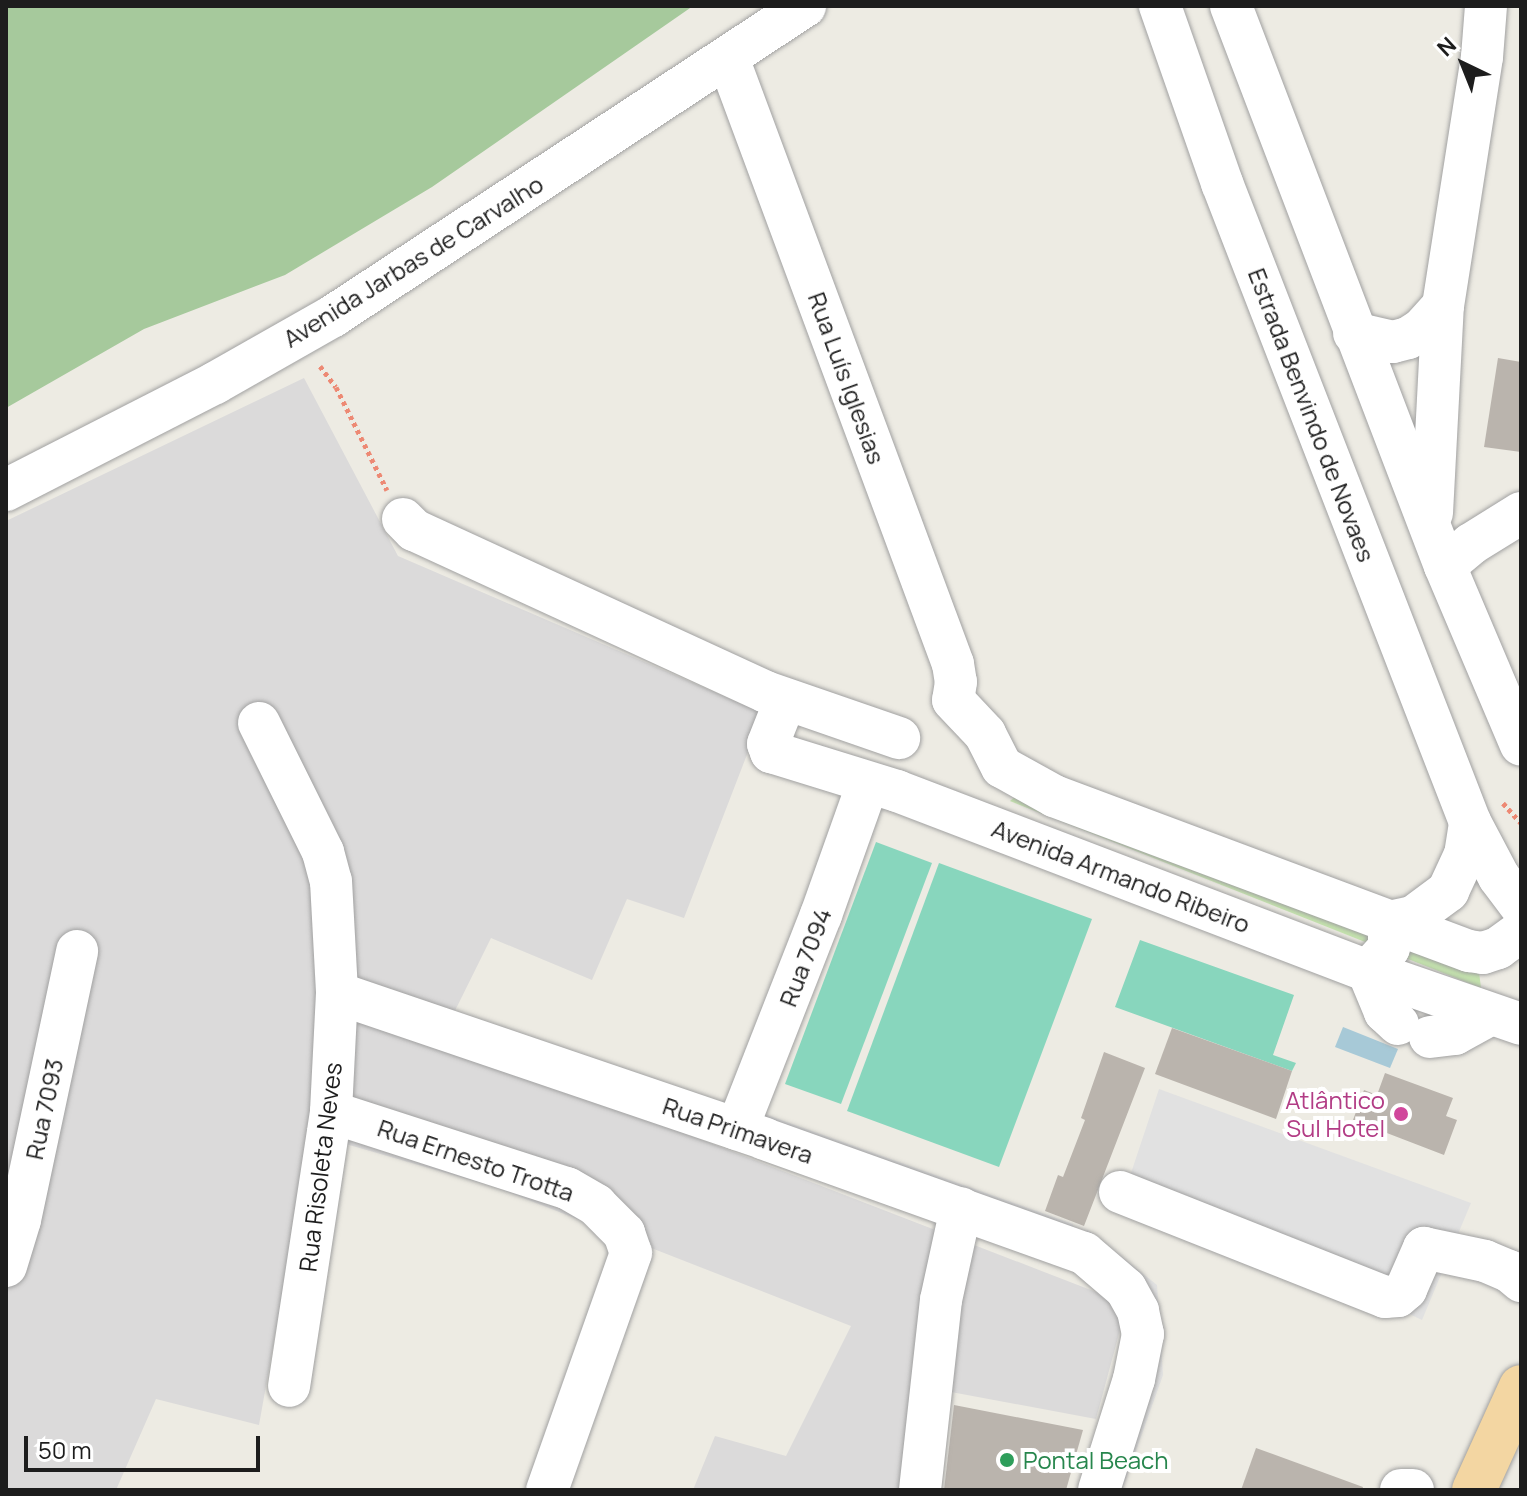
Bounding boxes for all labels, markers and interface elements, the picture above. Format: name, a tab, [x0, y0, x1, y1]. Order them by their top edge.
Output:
north arrow	[1423, 24, 1503, 104]
text: N	[1431, 30, 1463, 63]
street label: Avenida Jarbas de Carvalho	[278, 169, 548, 353]
street label: Estrada Benvindo de Novaes	[1243, 264, 1381, 566]
street label: Rua Luís Iglesias	[803, 288, 891, 468]
street label: Avenida Armando Ribeiro	[988, 813, 1254, 939]
street label: Rua 7094	[773, 904, 837, 1010]
street label: Rua 7093	[19, 1056, 69, 1162]
street label: Rua Risoleta Neves	[293, 1061, 347, 1273]
place label: Atlântico Sul Hotel	[1285, 1086, 1385, 1142]
street label: Rua Primavera	[659, 1091, 817, 1169]
marker: Atlântico Sul Hotel	[1392, 1105, 1410, 1123]
street label: Rua Ernesto Trotta	[374, 1113, 578, 1207]
scale bar	[28, 1420, 264, 1470]
text: 50 m	[38, 1433, 92, 1466]
place label: Pontal Beach	[1023, 1446, 1169, 1474]
marker: Pontal Beach	[998, 1451, 1016, 1469]

